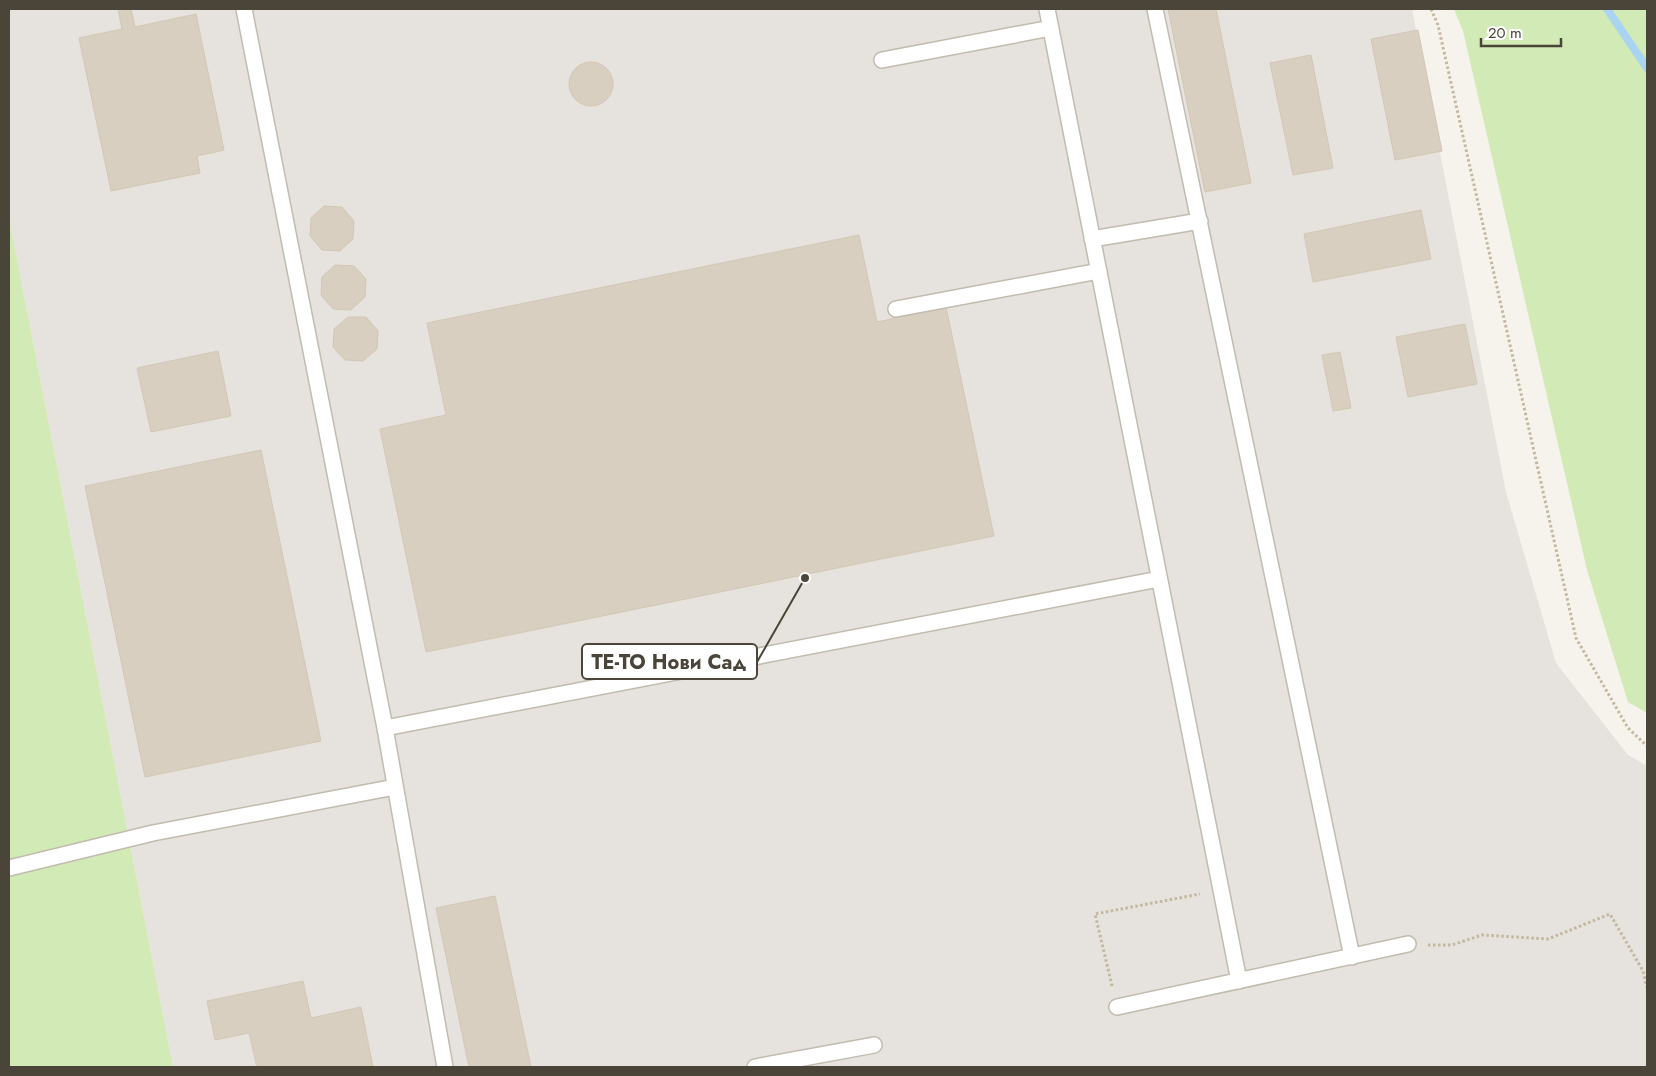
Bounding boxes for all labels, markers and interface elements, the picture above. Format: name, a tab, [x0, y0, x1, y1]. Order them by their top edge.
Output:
scale bar	[1481, 15, 1561, 47]
text: 20 m	[1488, 22, 1522, 44]
callout: ТЕ-ТО Нови Сад	[582, 644, 757, 679]
text: ТЕ-ТО Нови Сад	[591, 648, 747, 677]

